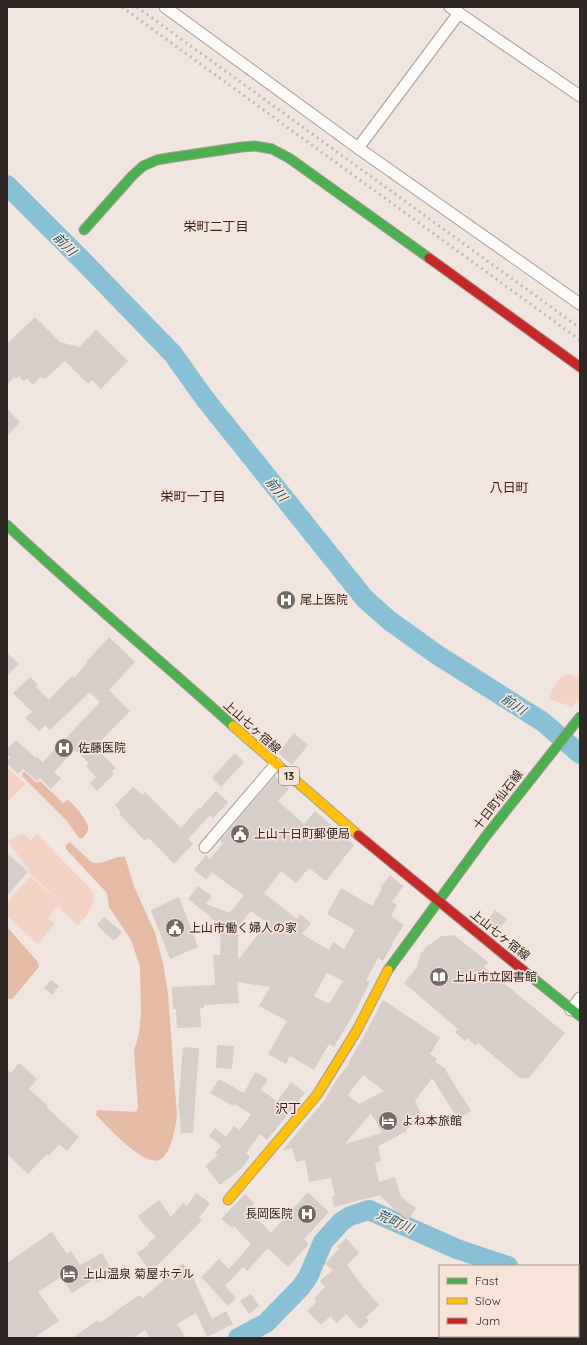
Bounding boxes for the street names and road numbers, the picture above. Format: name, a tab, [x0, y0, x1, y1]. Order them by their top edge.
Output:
street label: 上山七ヶ宿線	[221, 697, 284, 756]
road number: 13	[279, 767, 299, 785]
street label: 十日町仙石線	[470, 767, 526, 833]
street label: 上山七ヶ宿線	[468, 906, 533, 963]

